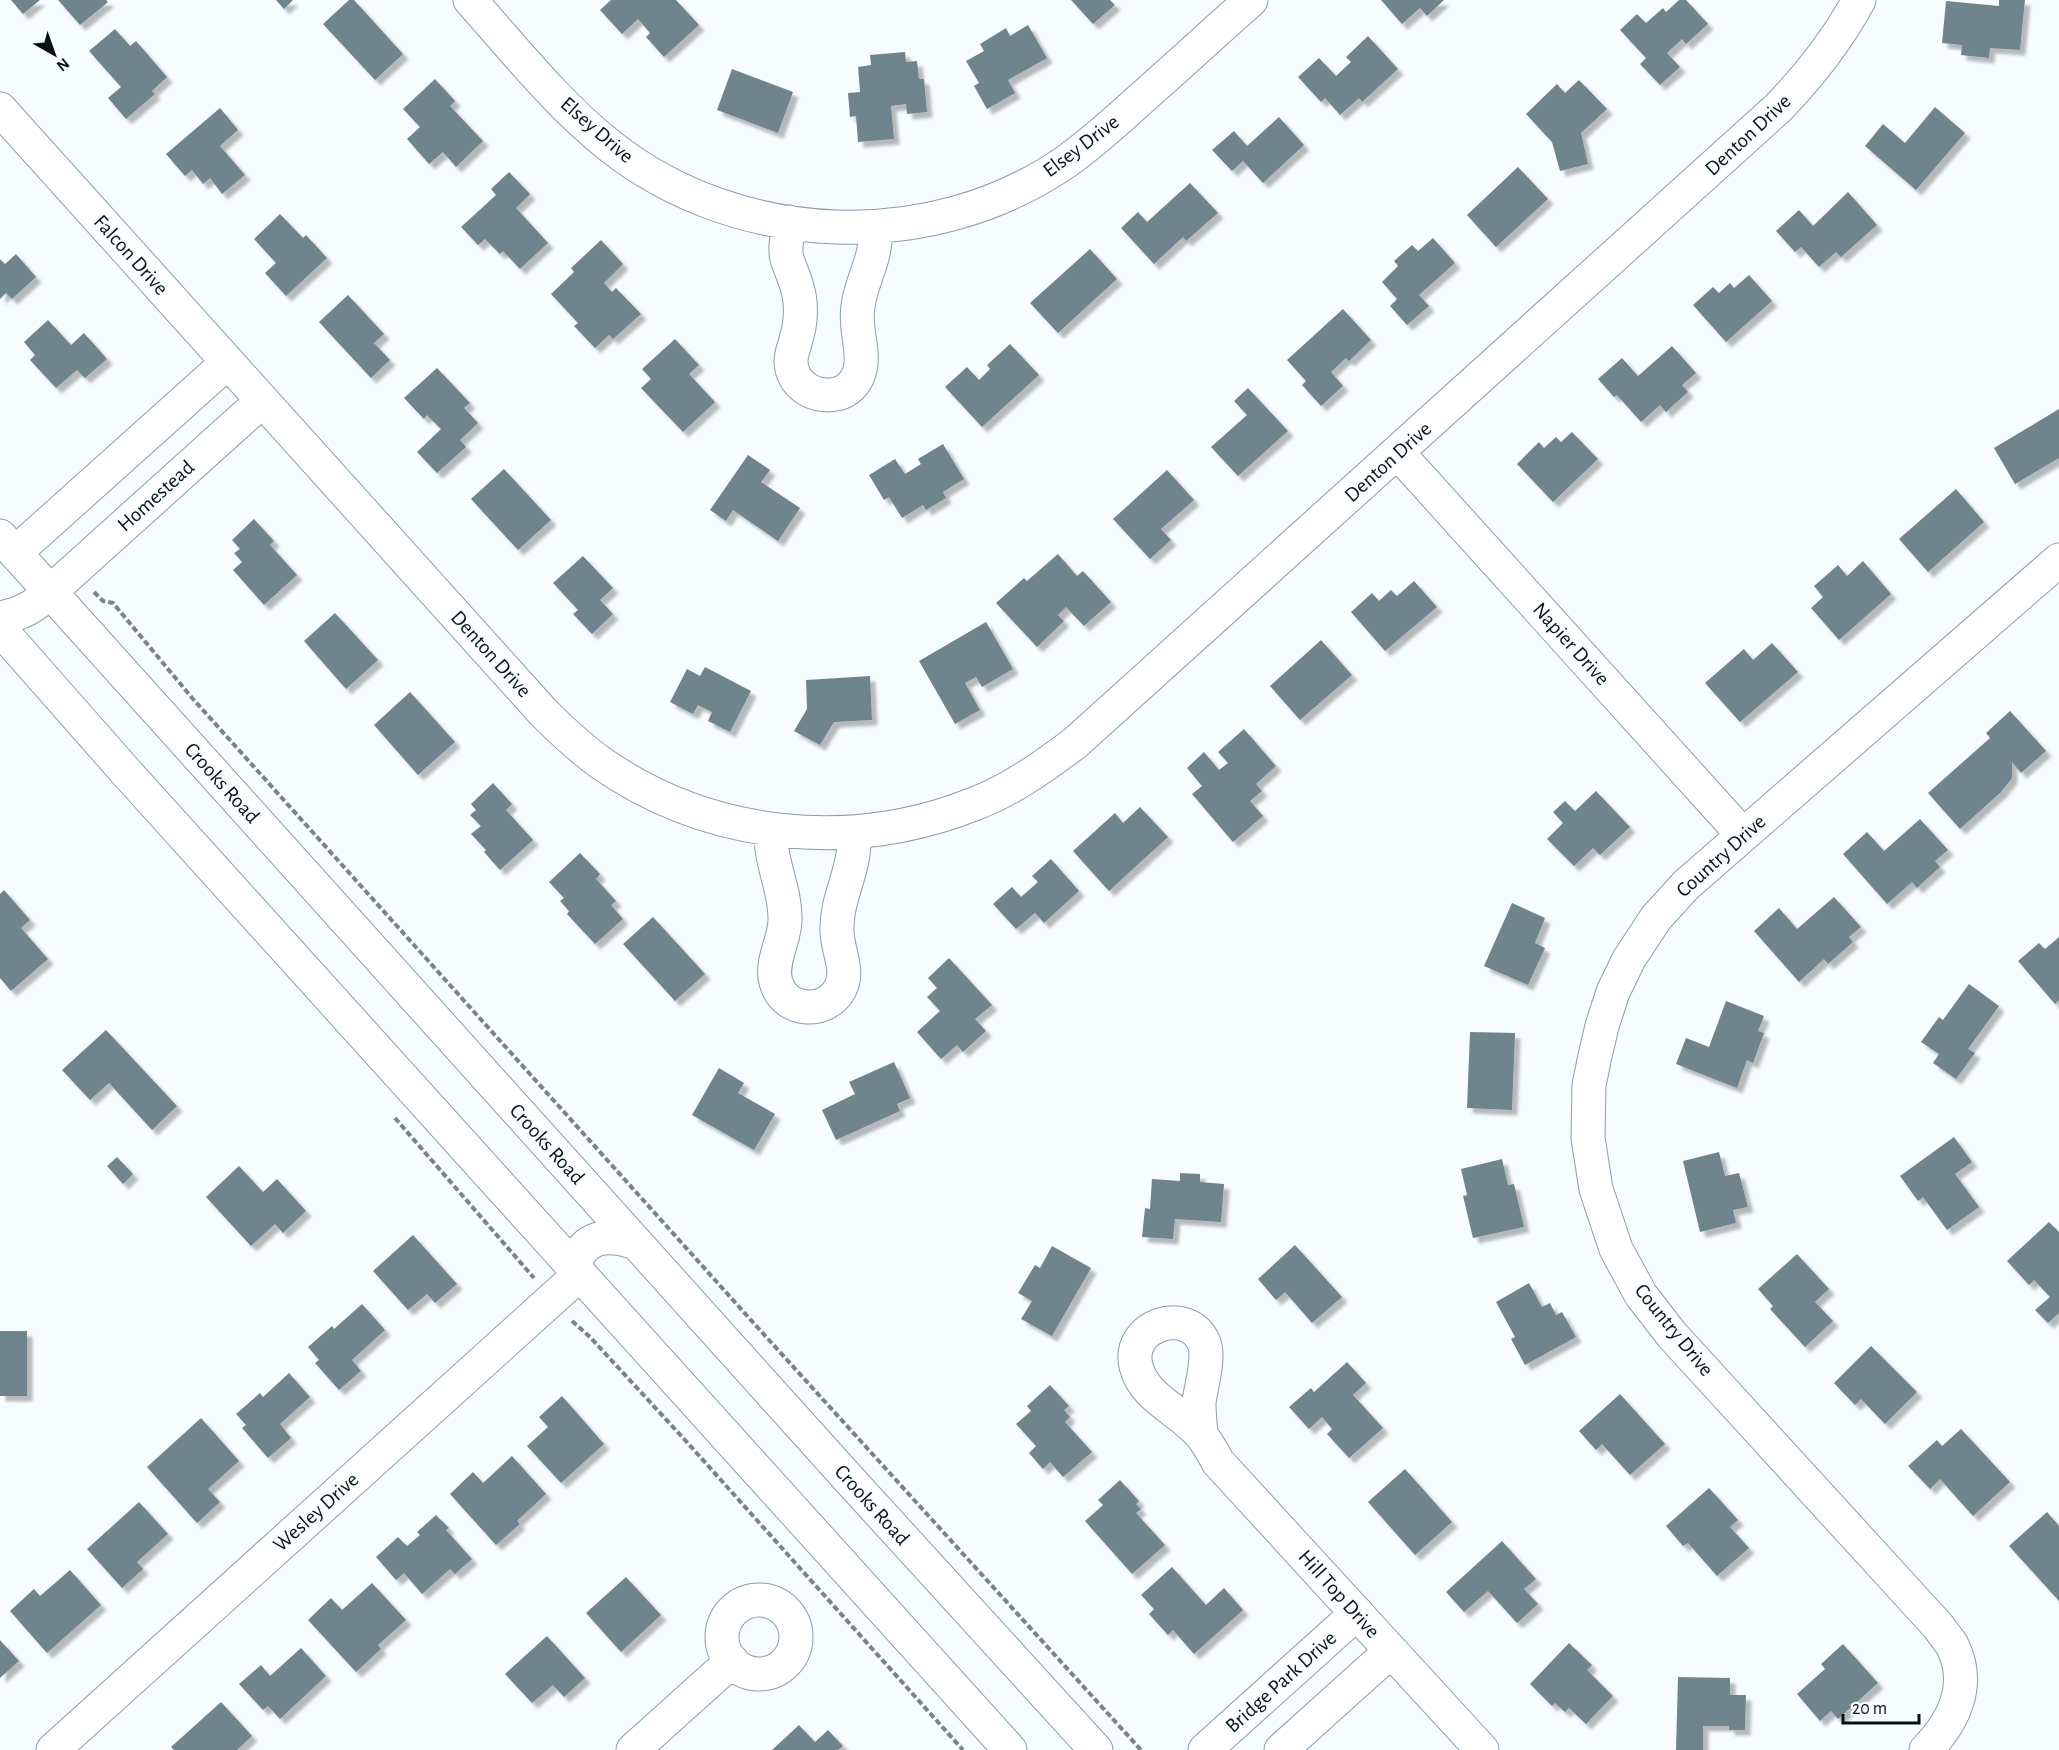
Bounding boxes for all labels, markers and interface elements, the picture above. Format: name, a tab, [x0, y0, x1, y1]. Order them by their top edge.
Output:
north arrow	[24, 24, 84, 84]
text: N	[54, 55, 72, 74]
street label: Denton Drive	[1701, 90, 1795, 180]
street label: Elsey Drive	[557, 93, 637, 167]
street label: Elsey Drive	[1039, 111, 1123, 181]
street label: Falcon Drive	[90, 211, 172, 299]
street label: Denton Drive	[1341, 418, 1435, 506]
street label: Homestead	[114, 456, 198, 536]
street label: Napier Drive	[1529, 599, 1613, 689]
street label: Denton Drive	[447, 607, 535, 701]
street label: Crooks Road	[181, 739, 263, 827]
street label: Country Drive	[1672, 811, 1770, 901]
street label: Crooks Road	[506, 1100, 588, 1188]
street label: Country Drive	[1631, 1280, 1717, 1380]
street label: Crooks Road	[831, 1461, 913, 1549]
street label: Wesley Drive	[269, 1469, 363, 1555]
street label: Hill Top Drive	[1294, 1546, 1384, 1642]
street label: Bridge Park Drive	[1222, 1627, 1340, 1737]
scale bar	[1843, 1687, 1920, 1725]
text: 20 m	[1852, 1700, 1887, 1718]

